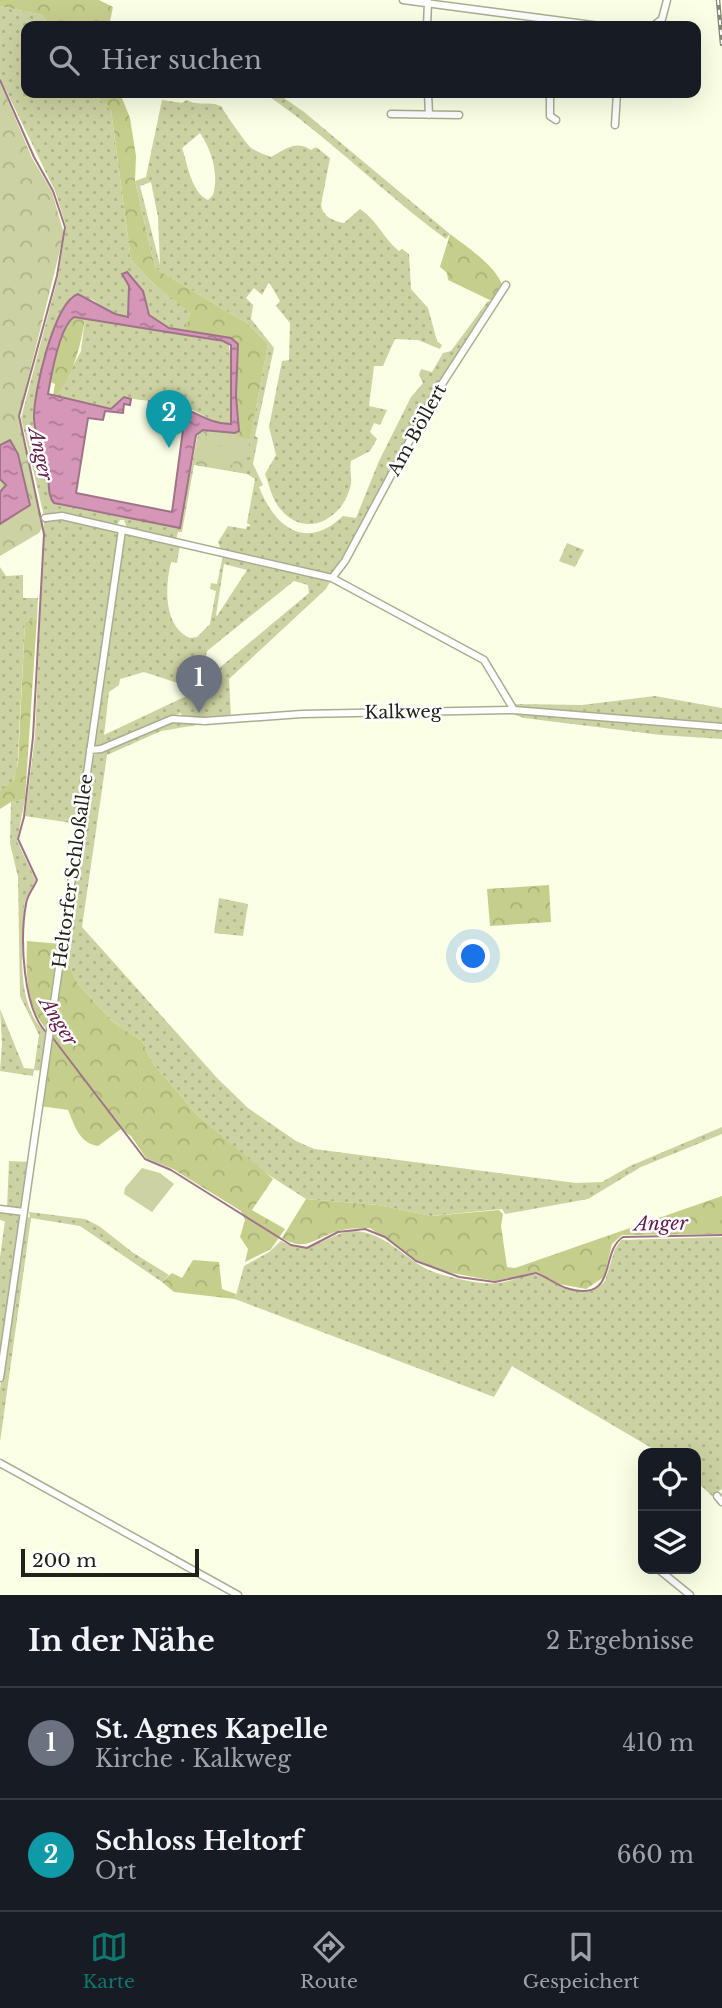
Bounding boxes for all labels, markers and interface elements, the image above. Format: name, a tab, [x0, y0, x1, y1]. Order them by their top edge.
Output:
search box	[21, 21, 701, 98]
icon: search	[45, 41, 83, 79]
text: Hier suchen	[101, 44, 262, 76]
street label: Am Böllert	[382, 380, 451, 481]
pin: 2	[146, 390, 192, 448]
water label: Anger	[23, 423, 58, 484]
pin: 1	[176, 655, 222, 713]
street label: Kalkweg	[364, 700, 442, 724]
street label: Heltorfer Schloßallee	[48, 772, 98, 970]
your location	[456, 939, 490, 973]
water label: Anger	[33, 990, 83, 1051]
water label: Anger	[631, 1212, 689, 1236]
map controls	[638, 1448, 701, 1574]
button: locate	[638, 1448, 701, 1511]
button: layers	[638, 1511, 701, 1574]
scale bar	[21, 1546, 200, 1578]
text: 200 m	[32, 1549, 97, 1572]
text: In der Nähe	[28, 1622, 215, 1659]
text: 2 Ergebnisse	[546, 1627, 694, 1655]
text: St. Agnes Kapelle	[95, 1713, 328, 1745]
text: 1	[46, 1729, 56, 1757]
text: 410 m	[623, 1729, 694, 1757]
text: Kirche · Kalkweg	[95, 1745, 291, 1773]
text: Schloss Heltorf	[95, 1825, 303, 1857]
text: 2	[44, 1841, 58, 1869]
text: 660 m	[617, 1841, 694, 1869]
text: Ort	[95, 1857, 136, 1885]
tab: Karte	[82, 1928, 135, 1993]
tab: Route	[300, 1928, 358, 1993]
tab: Gespeichert	[523, 1928, 640, 1993]

